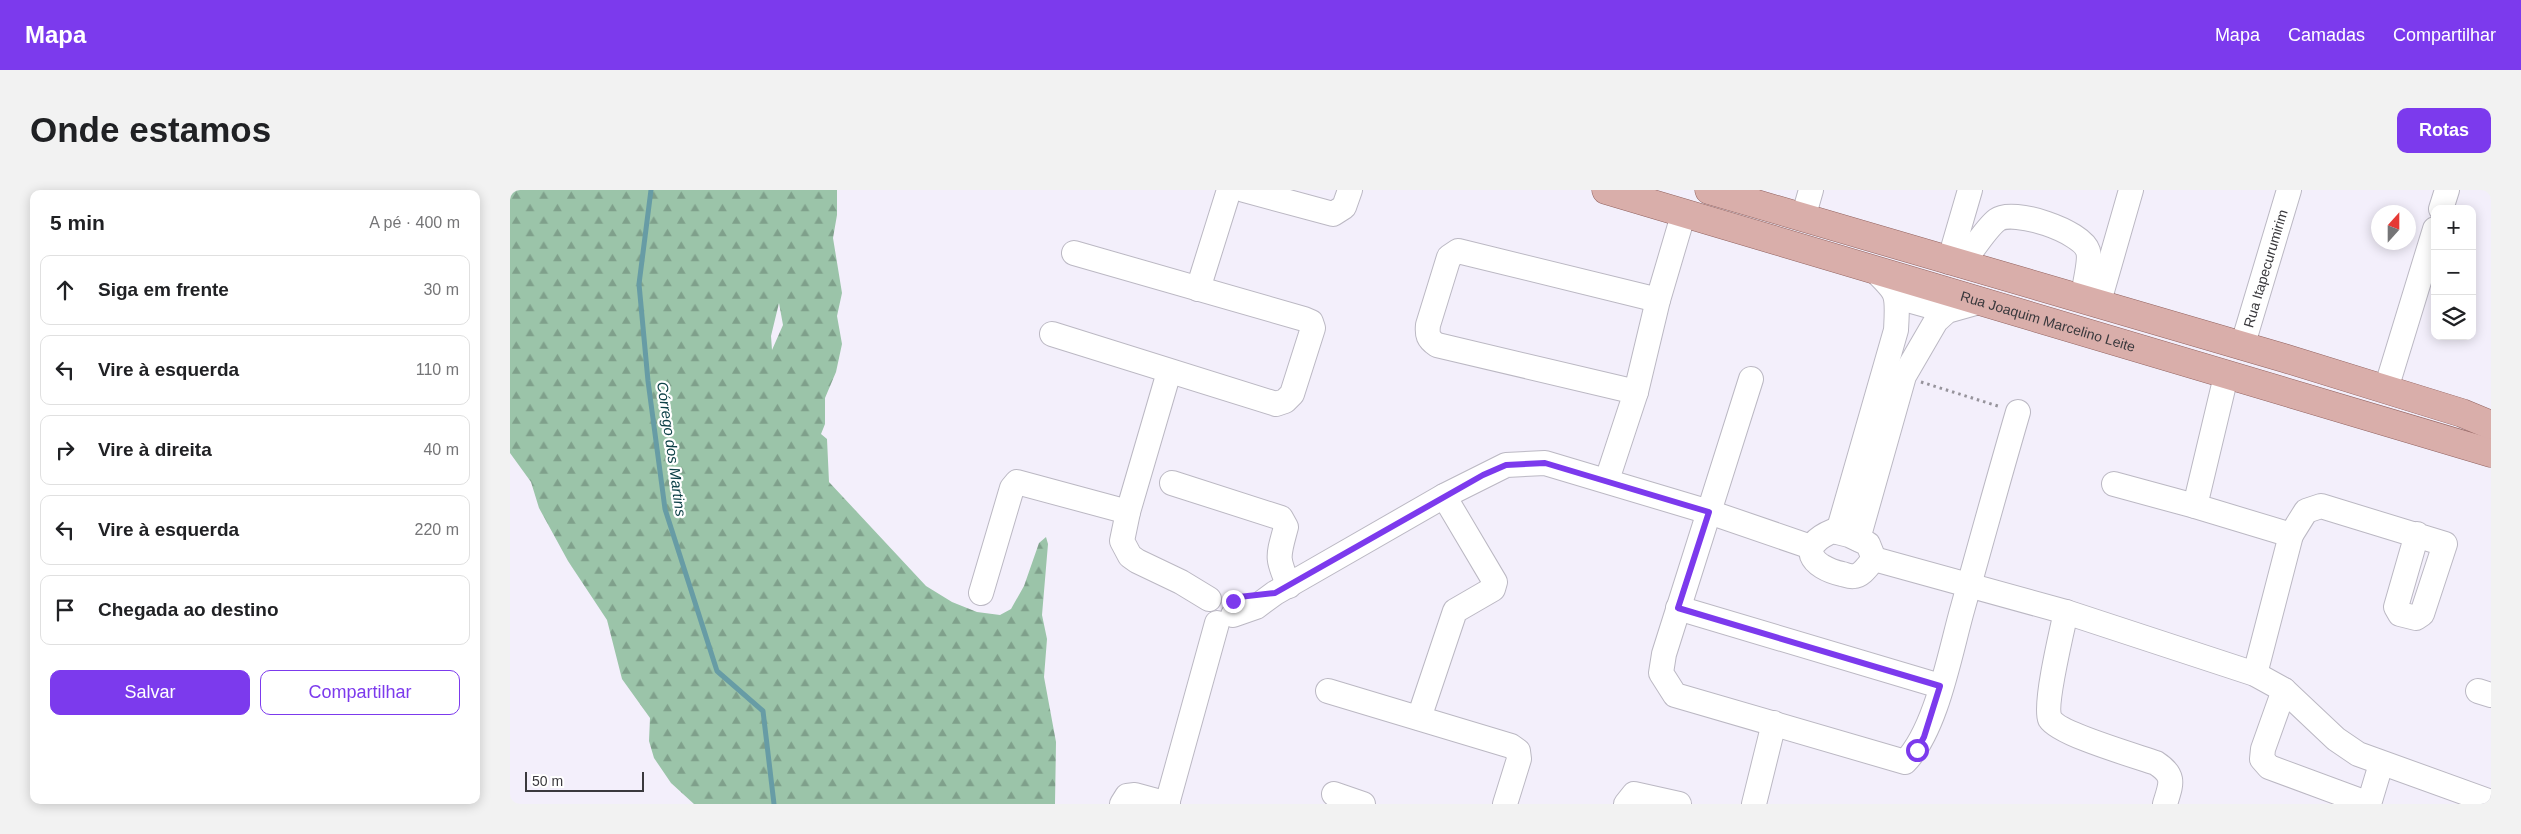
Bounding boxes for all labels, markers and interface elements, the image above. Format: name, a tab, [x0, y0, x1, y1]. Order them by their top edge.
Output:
text: Mapa	[25, 21, 86, 48]
text: Mapa	[2215, 25, 2260, 45]
text: Camadas	[2288, 25, 2365, 45]
text: Compartilhar	[2393, 25, 2496, 45]
button: Rotas	[2397, 108, 2491, 153]
text: Onde estamos	[30, 110, 271, 149]
north arrow	[2371, 205, 2416, 250]
map controls	[2431, 205, 2476, 340]
button: +	[2431, 205, 2476, 250]
street label: Rua Itapecurumirim	[2240, 208, 2291, 329]
text: 5 min	[50, 211, 105, 234]
text: A pé · 400 m	[369, 214, 460, 231]
button: −	[2431, 250, 2476, 295]
icon: ahead	[51, 276, 79, 304]
text: Siga em frente	[98, 279, 229, 300]
text: 30 m	[423, 281, 459, 298]
street label: Rua Joaquim Marcelino Leite	[1959, 288, 2137, 355]
button: layers	[2431, 295, 2476, 340]
icon: left	[51, 356, 79, 384]
text: Vire à esquerda	[98, 359, 239, 380]
text: 110 m	[416, 361, 459, 378]
water label: Córrego dos Martins	[654, 381, 690, 518]
icon: right	[51, 436, 79, 464]
text: Vire à direita	[98, 439, 212, 460]
text: 40 m	[423, 441, 459, 458]
icon: left	[51, 516, 79, 544]
text: Vire à esquerda	[98, 519, 239, 540]
text: 220 m	[415, 521, 459, 538]
route end	[1222, 590, 1245, 613]
icon: arrive	[51, 596, 79, 624]
text: Chegada ao destino	[98, 599, 279, 620]
button: Salvar	[50, 670, 250, 715]
button: Compartilhar	[260, 670, 460, 715]
route start	[1906, 739, 1929, 762]
scale bar	[525, 769, 644, 792]
text: 50 m	[532, 773, 563, 789]

